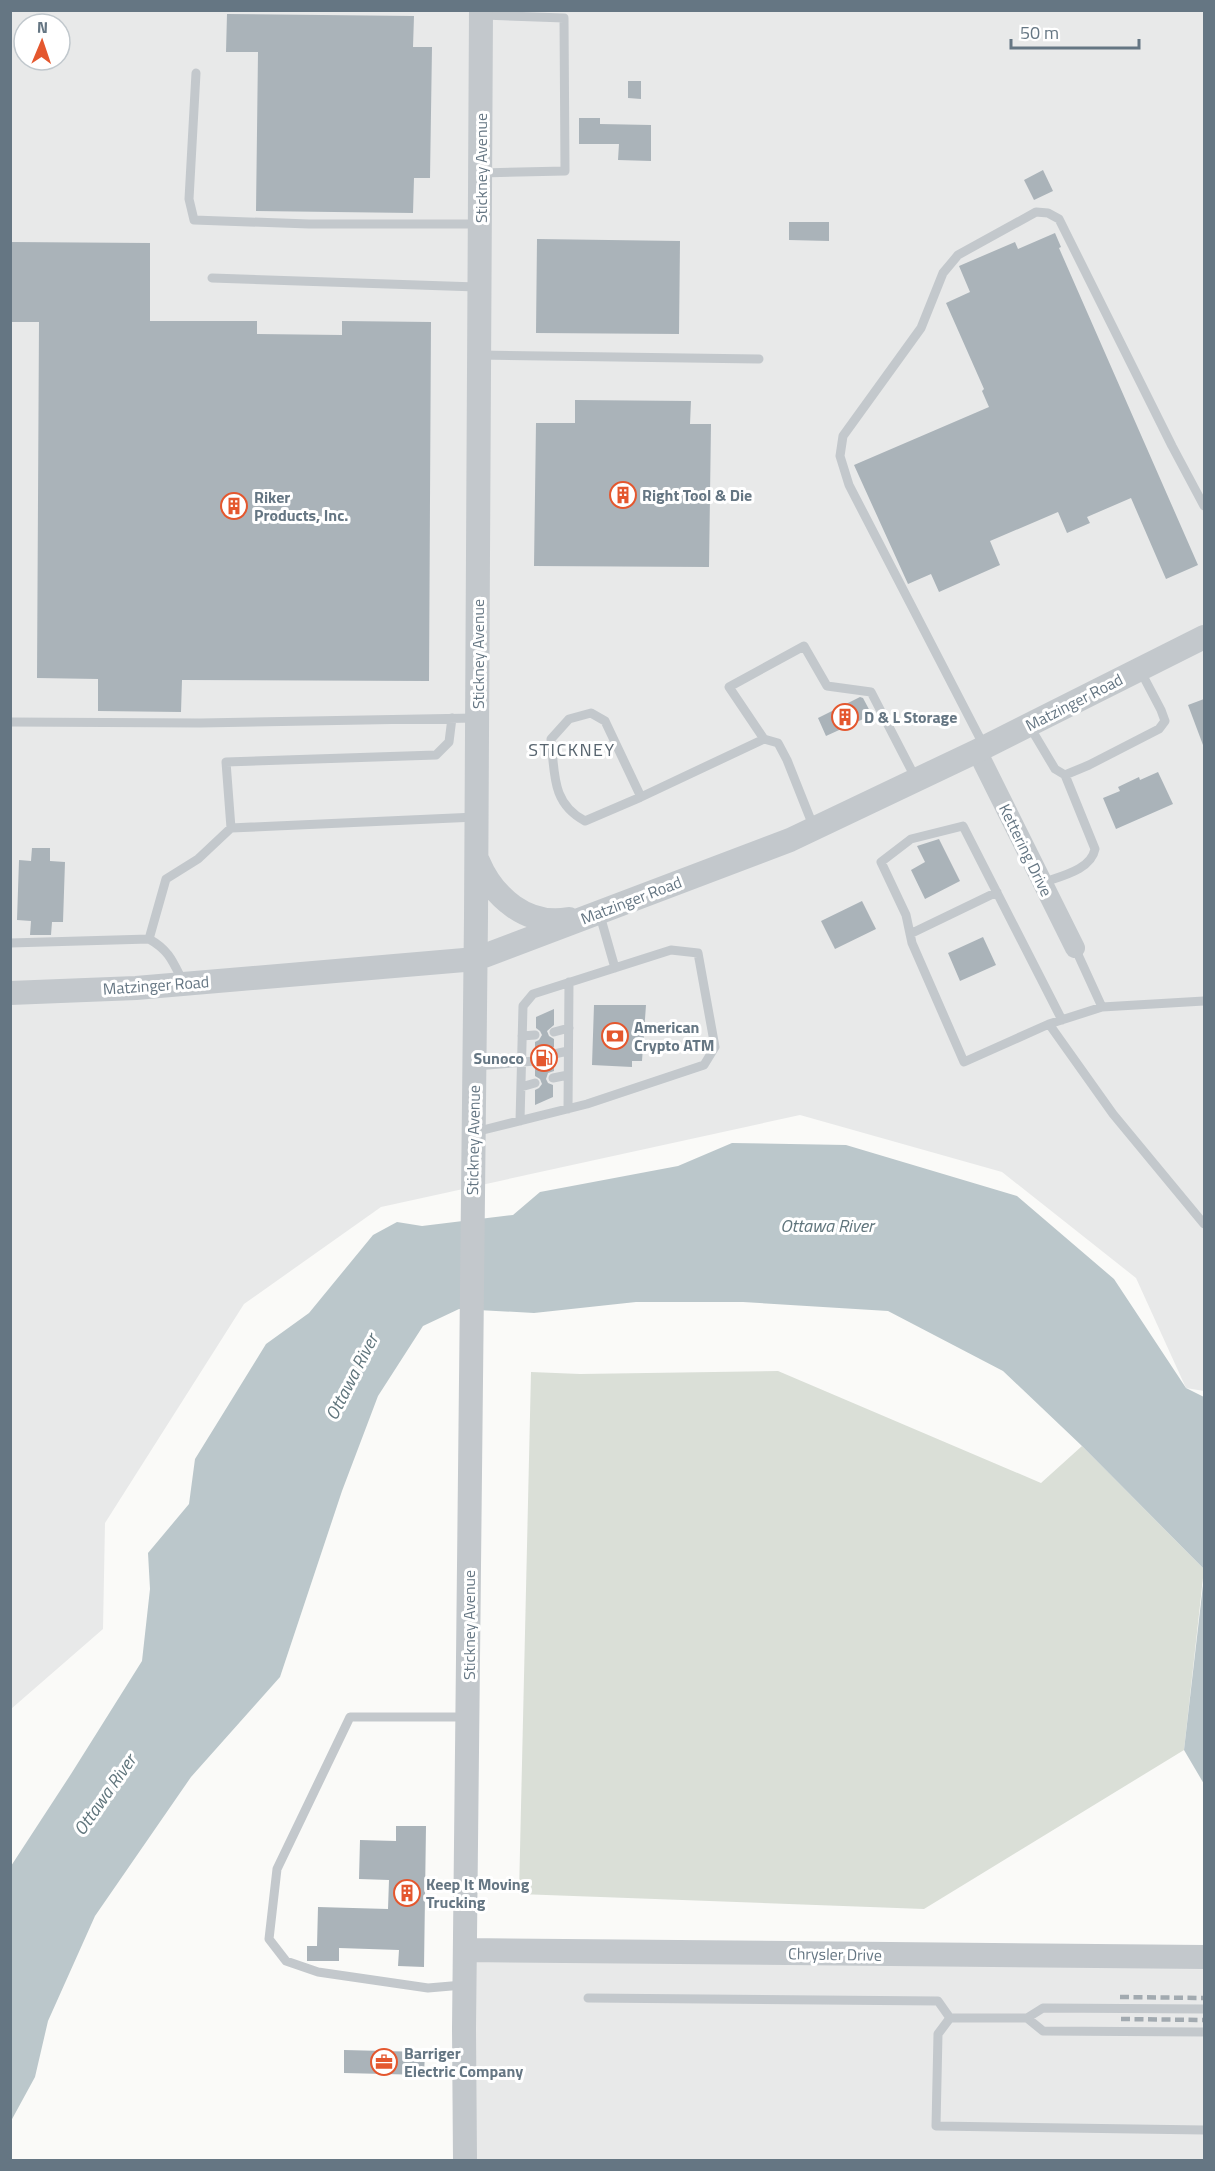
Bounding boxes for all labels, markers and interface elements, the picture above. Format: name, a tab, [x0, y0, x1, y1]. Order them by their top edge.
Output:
north arrow	[12, 12, 72, 72]
scale bar	[1011, 12, 1138, 50]
text: N	[37, 15, 48, 39]
text: 50 m	[1020, 19, 1059, 46]
street label: Stickney Avenue	[469, 113, 493, 223]
building icon: Right Tool & Die	[608, 480, 638, 510]
place label: Right Tool & Die	[642, 483, 752, 507]
place label: Riker Products, Inc.	[254, 485, 348, 527]
building icon: Riker Products, Inc.	[219, 491, 249, 521]
street label: Stickney Avenue	[466, 599, 490, 709]
street label: Matzinger Road	[1021, 667, 1127, 737]
building icon: D & L Storage	[830, 702, 860, 732]
place label: D & L Storage	[864, 705, 957, 729]
district label: STICKNEY	[528, 736, 616, 763]
street label: Kettering Drive	[993, 800, 1059, 900]
street label: Matzinger Road	[577, 870, 685, 930]
street label: Matzinger Road	[102, 969, 210, 1001]
place label: American Crypto ATM	[634, 1015, 714, 1057]
bank icon: American Crypto ATM	[600, 1021, 630, 1051]
fuel station icon: Sunoco	[529, 1043, 559, 1073]
place label: Sunoco	[474, 1046, 524, 1070]
street label: Stickney Avenue	[460, 1085, 486, 1195]
water label: Ottawa River	[780, 1212, 876, 1239]
water label: Ottawa River	[318, 1327, 386, 1425]
street label: Stickney Avenue	[457, 1570, 481, 1680]
water label: Ottawa River	[67, 1747, 144, 1841]
place label: Keep It Moving Trucking	[426, 1872, 530, 1914]
building icon: Keep It Moving Trucking	[392, 1878, 422, 1908]
street label: Chrysler Drive	[788, 1941, 882, 1967]
place label: Barriger Electric Company	[404, 2041, 523, 2083]
office icon: Barriger Electric Company	[369, 2047, 399, 2077]

